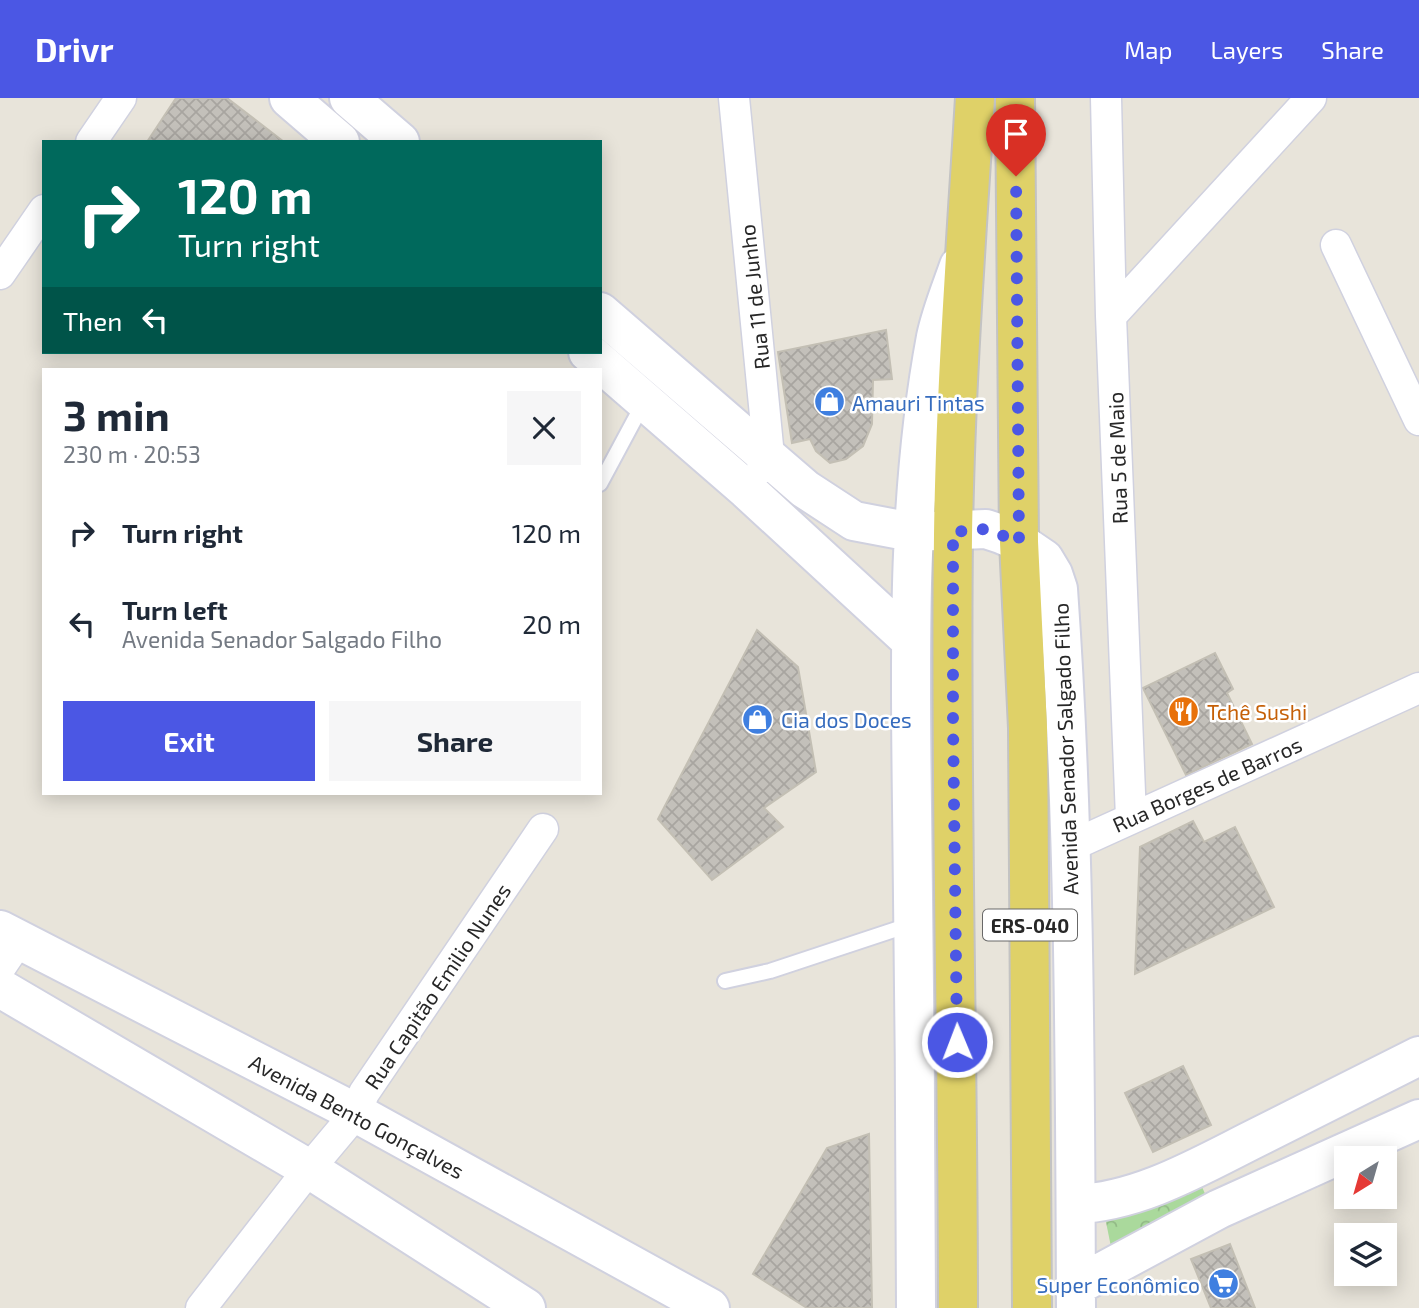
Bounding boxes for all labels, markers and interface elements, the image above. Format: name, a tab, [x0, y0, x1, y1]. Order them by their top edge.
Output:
text: Drivr	[35, 29, 114, 69]
text: Map	[1124, 35, 1172, 64]
text: Layers	[1210, 35, 1283, 64]
text: Share	[1321, 35, 1384, 64]
pin	[986, 104, 1046, 176]
icon: arrive	[997, 115, 1035, 153]
text: 120 m	[178, 165, 312, 224]
icon: right	[63, 168, 154, 259]
street label: Rua 11 de Junho	[734, 223, 774, 371]
text: Turn right	[178, 225, 320, 263]
icon: left	[136, 301, 174, 339]
text: Then	[63, 305, 122, 336]
shop icon: Amauri Tintas	[812, 385, 846, 419]
text: 3 min	[63, 389, 170, 439]
place label: Amauri Tintas	[852, 390, 985, 415]
button: close	[507, 391, 581, 465]
street label: Rua 5 de Maio	[1102, 392, 1132, 524]
text: 230 m · 20:53	[63, 440, 201, 468]
icon: right	[63, 514, 101, 552]
text: Turn right	[122, 517, 243, 548]
text: 120 m	[512, 517, 581, 548]
text: Turn left	[122, 594, 228, 625]
street label: Avenida Senador Salgado Filho	[1047, 603, 1083, 895]
icon: left	[63, 605, 101, 643]
text: 20 m	[522, 608, 581, 639]
text: Avenida Senador Salgado Filho	[122, 625, 442, 653]
restaurant icon: Tchê Sushi	[1167, 694, 1201, 728]
place label: Tchê Sushi	[1207, 699, 1307, 724]
button: Exit	[63, 701, 315, 781]
button: Share	[329, 701, 581, 781]
shop icon: Cia dos Doces	[741, 702, 775, 736]
place label: Cia dos Doces	[781, 707, 912, 732]
street label: Rua Borges de Barros	[1109, 731, 1305, 837]
street label: Rua Capitão Emilio Nunes	[359, 878, 515, 1094]
road number: ERS-040	[983, 910, 1077, 940]
position arrow	[920, 1005, 994, 1079]
street label: Avenida Bento Gonçalves	[244, 1049, 469, 1185]
north arrow	[1334, 1146, 1396, 1209]
map controls	[1334, 1146, 1397, 1286]
button: layers	[1334, 1223, 1397, 1286]
supermarket icon: Super Econômico	[1206, 1267, 1240, 1301]
place label: Super Econômico	[1037, 1272, 1200, 1297]

